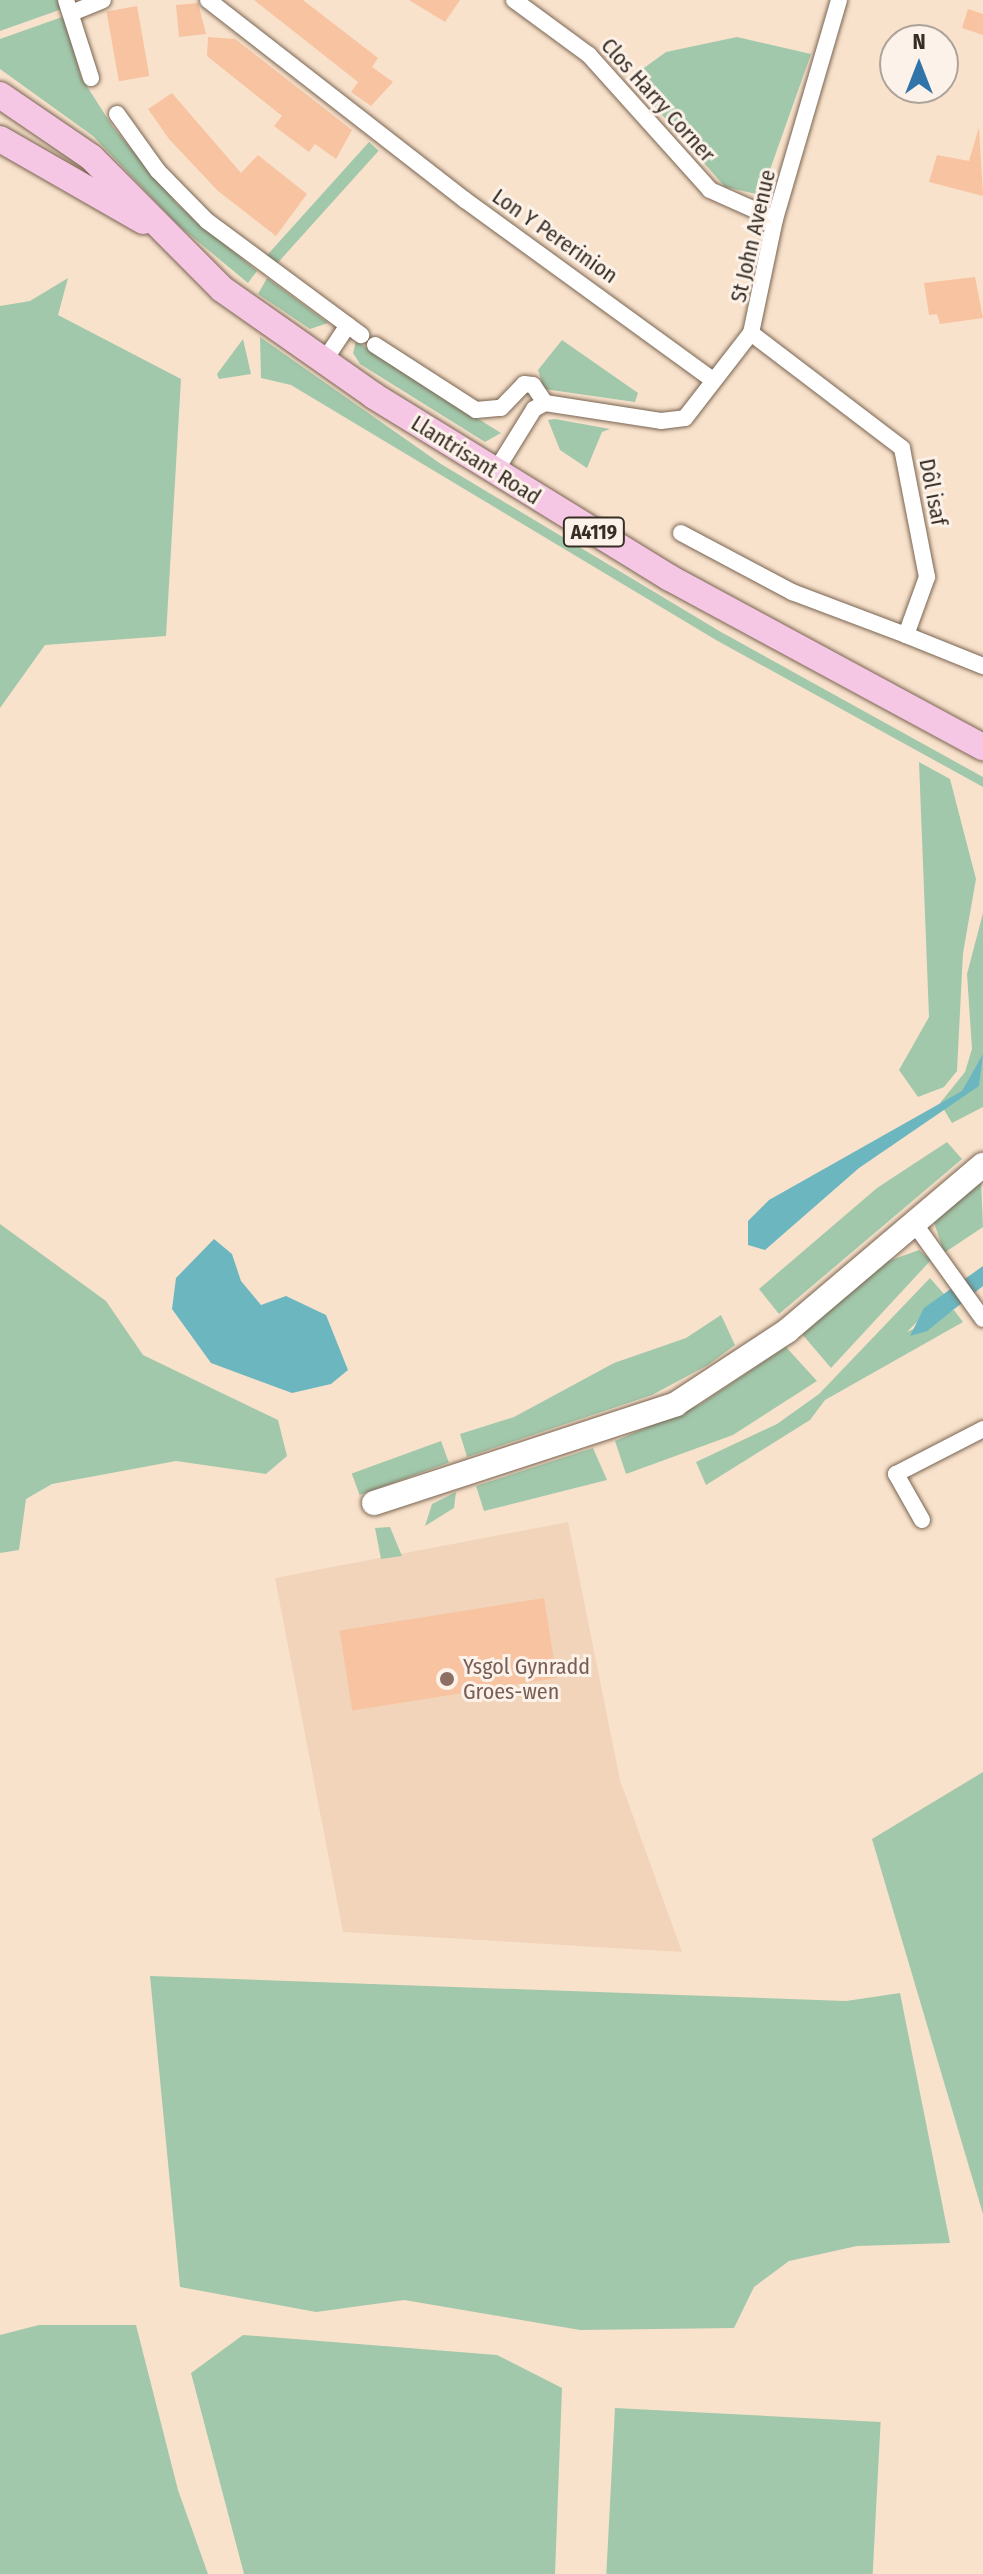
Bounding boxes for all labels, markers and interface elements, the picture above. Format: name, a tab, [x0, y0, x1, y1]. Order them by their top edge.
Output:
north arrow	[879, 24, 959, 104]
text: N	[912, 28, 926, 55]
street label: Clos Harry Corner	[596, 33, 720, 167]
street label: St John Avenue	[725, 167, 781, 305]
street label: Lon Y Pererinion	[487, 183, 623, 289]
street label: Llantrisant Road	[406, 410, 546, 510]
street label: Dôl isaf	[914, 456, 952, 528]
road number: A4119	[562, 516, 626, 548]
place label: Ysgol Gynradd Groes-wen	[463, 1653, 590, 1704]
marker: Ysgol Gynradd Groes-wen	[438, 1670, 456, 1688]

